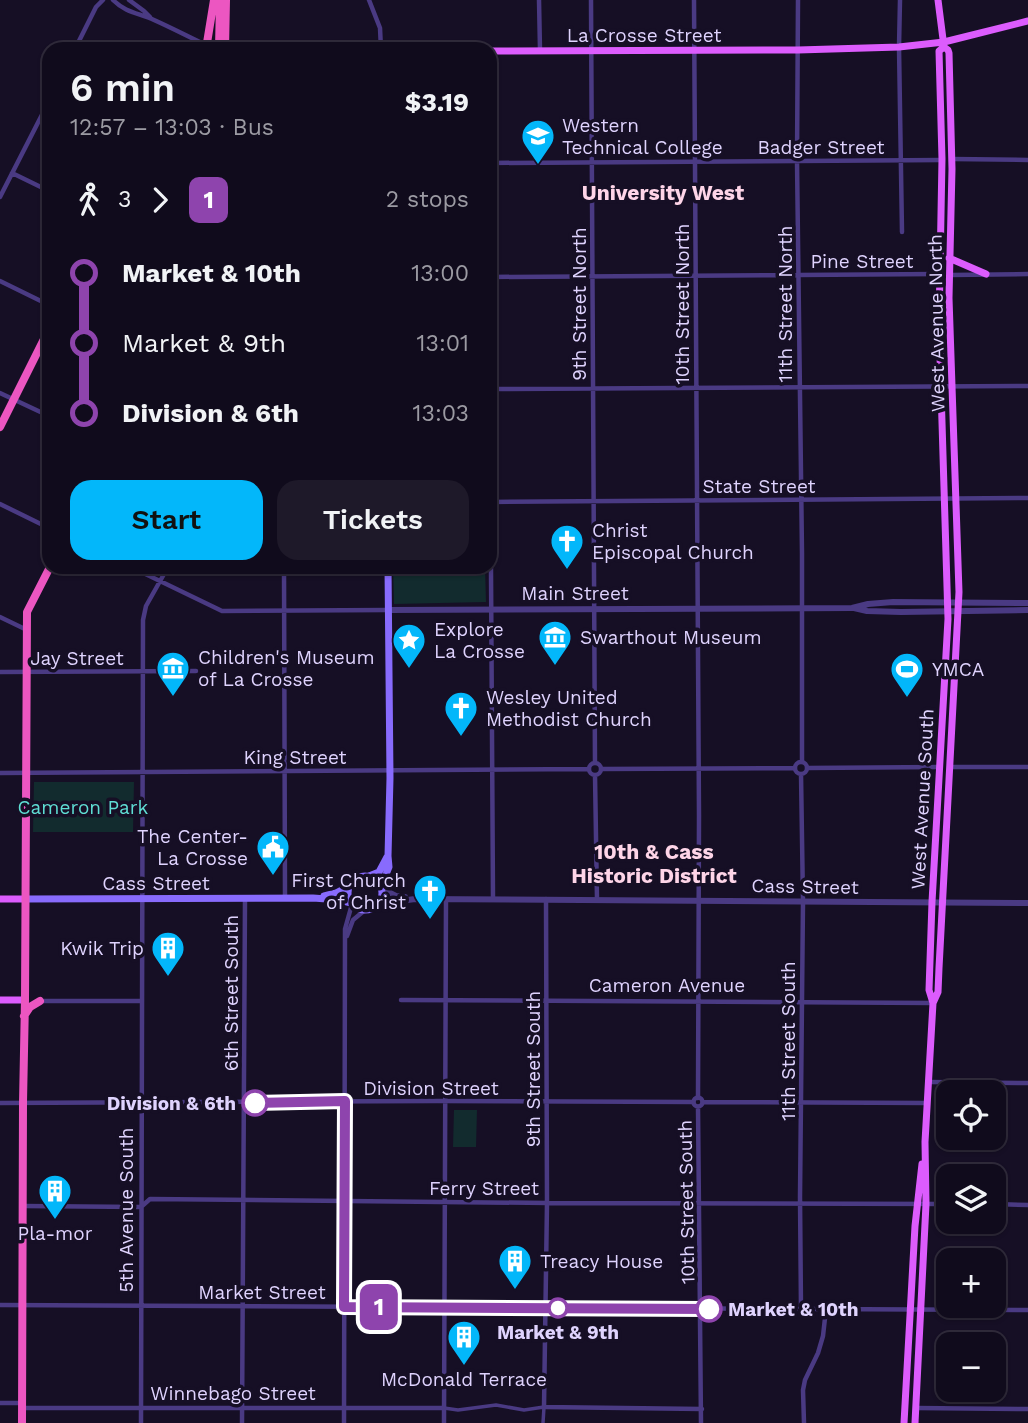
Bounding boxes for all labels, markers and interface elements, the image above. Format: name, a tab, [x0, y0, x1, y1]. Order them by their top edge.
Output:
street label: La Crosse Street	[567, 24, 721, 47]
text: 6 min	[70, 66, 175, 110]
text: $3.19	[405, 87, 469, 117]
text: 12:57 – 13:03 · Bus	[70, 114, 274, 141]
place label: Western Technical College	[562, 114, 723, 159]
school or university icon: Western Technical College	[519, 117, 557, 166]
street label: Badger Street	[757, 136, 885, 159]
district label: University West	[582, 180, 744, 205]
icon: walk	[70, 181, 108, 219]
icon: forward	[141, 181, 179, 219]
text: 3	[118, 186, 131, 213]
text: 1	[203, 186, 214, 214]
text: 2 stops	[386, 186, 469, 213]
street label: 10th Street North	[671, 223, 694, 385]
street label: 11th Street North	[774, 226, 797, 382]
street label: 9th Street North	[568, 227, 591, 381]
street label: West Avenue North	[923, 234, 950, 412]
street label: Pine Street	[810, 250, 914, 273]
text: Market & 10th	[122, 258, 301, 288]
text: 13:00	[411, 260, 469, 287]
text: Market & 9th	[122, 328, 286, 358]
text: 13:01	[417, 330, 469, 357]
text: Division & 6th	[122, 398, 299, 428]
text: 13:03	[413, 400, 469, 427]
street label: State Street	[702, 475, 816, 498]
button: Start	[70, 480, 263, 560]
button: Tickets	[277, 480, 469, 560]
place label: Christ Episcopal Church	[592, 519, 754, 564]
church icon: Christ Episcopal Church	[548, 522, 586, 571]
street label: Main Street	[521, 582, 629, 605]
place label: Explore La Crosse	[434, 618, 525, 663]
museum icon: Swarthout Museum	[536, 618, 574, 667]
place icon: Explore La Crosse	[390, 621, 428, 670]
place label: Swarthout Museum	[580, 626, 762, 649]
place label: Children's Museum of La Crosse	[198, 646, 375, 691]
street label: Jay Street	[30, 647, 124, 670]
museum icon: Children's Museum of La Crosse	[154, 649, 192, 698]
sports icon: YMCA	[888, 650, 926, 699]
place label: YMCA	[932, 658, 985, 681]
place label: Wesley United Methodist Church	[486, 686, 652, 731]
church icon: Wesley United Methodist Church	[442, 689, 480, 738]
street label: West Avenue South	[906, 708, 939, 890]
street label: King Street	[243, 746, 347, 769]
park label: Cameron Park	[18, 796, 149, 819]
place label: The Center- La Crosse	[137, 825, 248, 870]
public building icon: The Center- La Crosse	[254, 828, 292, 877]
district label: 10th & Cass Historic District	[571, 839, 737, 888]
place label: First Church of Christ	[291, 869, 406, 914]
street label: Cass Street	[102, 872, 210, 895]
church icon: First Church of Christ	[411, 872, 449, 921]
street label: Cass Street	[751, 874, 859, 899]
street label: 6th Street South	[220, 915, 243, 1071]
building icon: Kwik Trip	[149, 929, 187, 978]
place label: Kwik Trip	[60, 937, 144, 960]
street label: 11th Street South	[777, 961, 800, 1121]
street label: Cameron Avenue	[589, 974, 745, 997]
street label: 9th Street South	[522, 991, 545, 1147]
street label: Division Street	[363, 1077, 499, 1100]
map controls	[936, 1080, 1006, 1402]
button: locate	[936, 1080, 1006, 1150]
marker: Division & 6th	[242, 1090, 268, 1116]
place label: Division & 6th	[107, 1092, 236, 1115]
street label: 10th Street South	[674, 1120, 699, 1284]
street label: 5th Avenue South	[115, 1127, 138, 1293]
button: layers	[936, 1164, 1006, 1234]
building icon: Pla-mor	[36, 1172, 74, 1221]
street label: Ferry Street	[429, 1177, 539, 1200]
place label: Pla-mor	[18, 1222, 93, 1245]
building icon: Treacy House	[496, 1242, 534, 1291]
button: +	[936, 1248, 1006, 1318]
place label: Treacy House	[540, 1250, 663, 1273]
street label: Market Street	[198, 1281, 326, 1304]
line badge: 1	[356, 1284, 402, 1330]
text: 1	[374, 1293, 384, 1321]
marker: Market & 10th	[696, 1296, 722, 1322]
marker: Market & 9th	[548, 1298, 568, 1318]
place label: Market & 10th	[728, 1298, 859, 1321]
building icon: McDonald Terrace	[445, 1318, 483, 1367]
place label: Market & 9th	[497, 1321, 619, 1344]
button: −	[936, 1332, 1006, 1402]
place label: McDonald Terrace	[381, 1368, 547, 1391]
street label: Winnebago Street	[150, 1382, 316, 1405]

